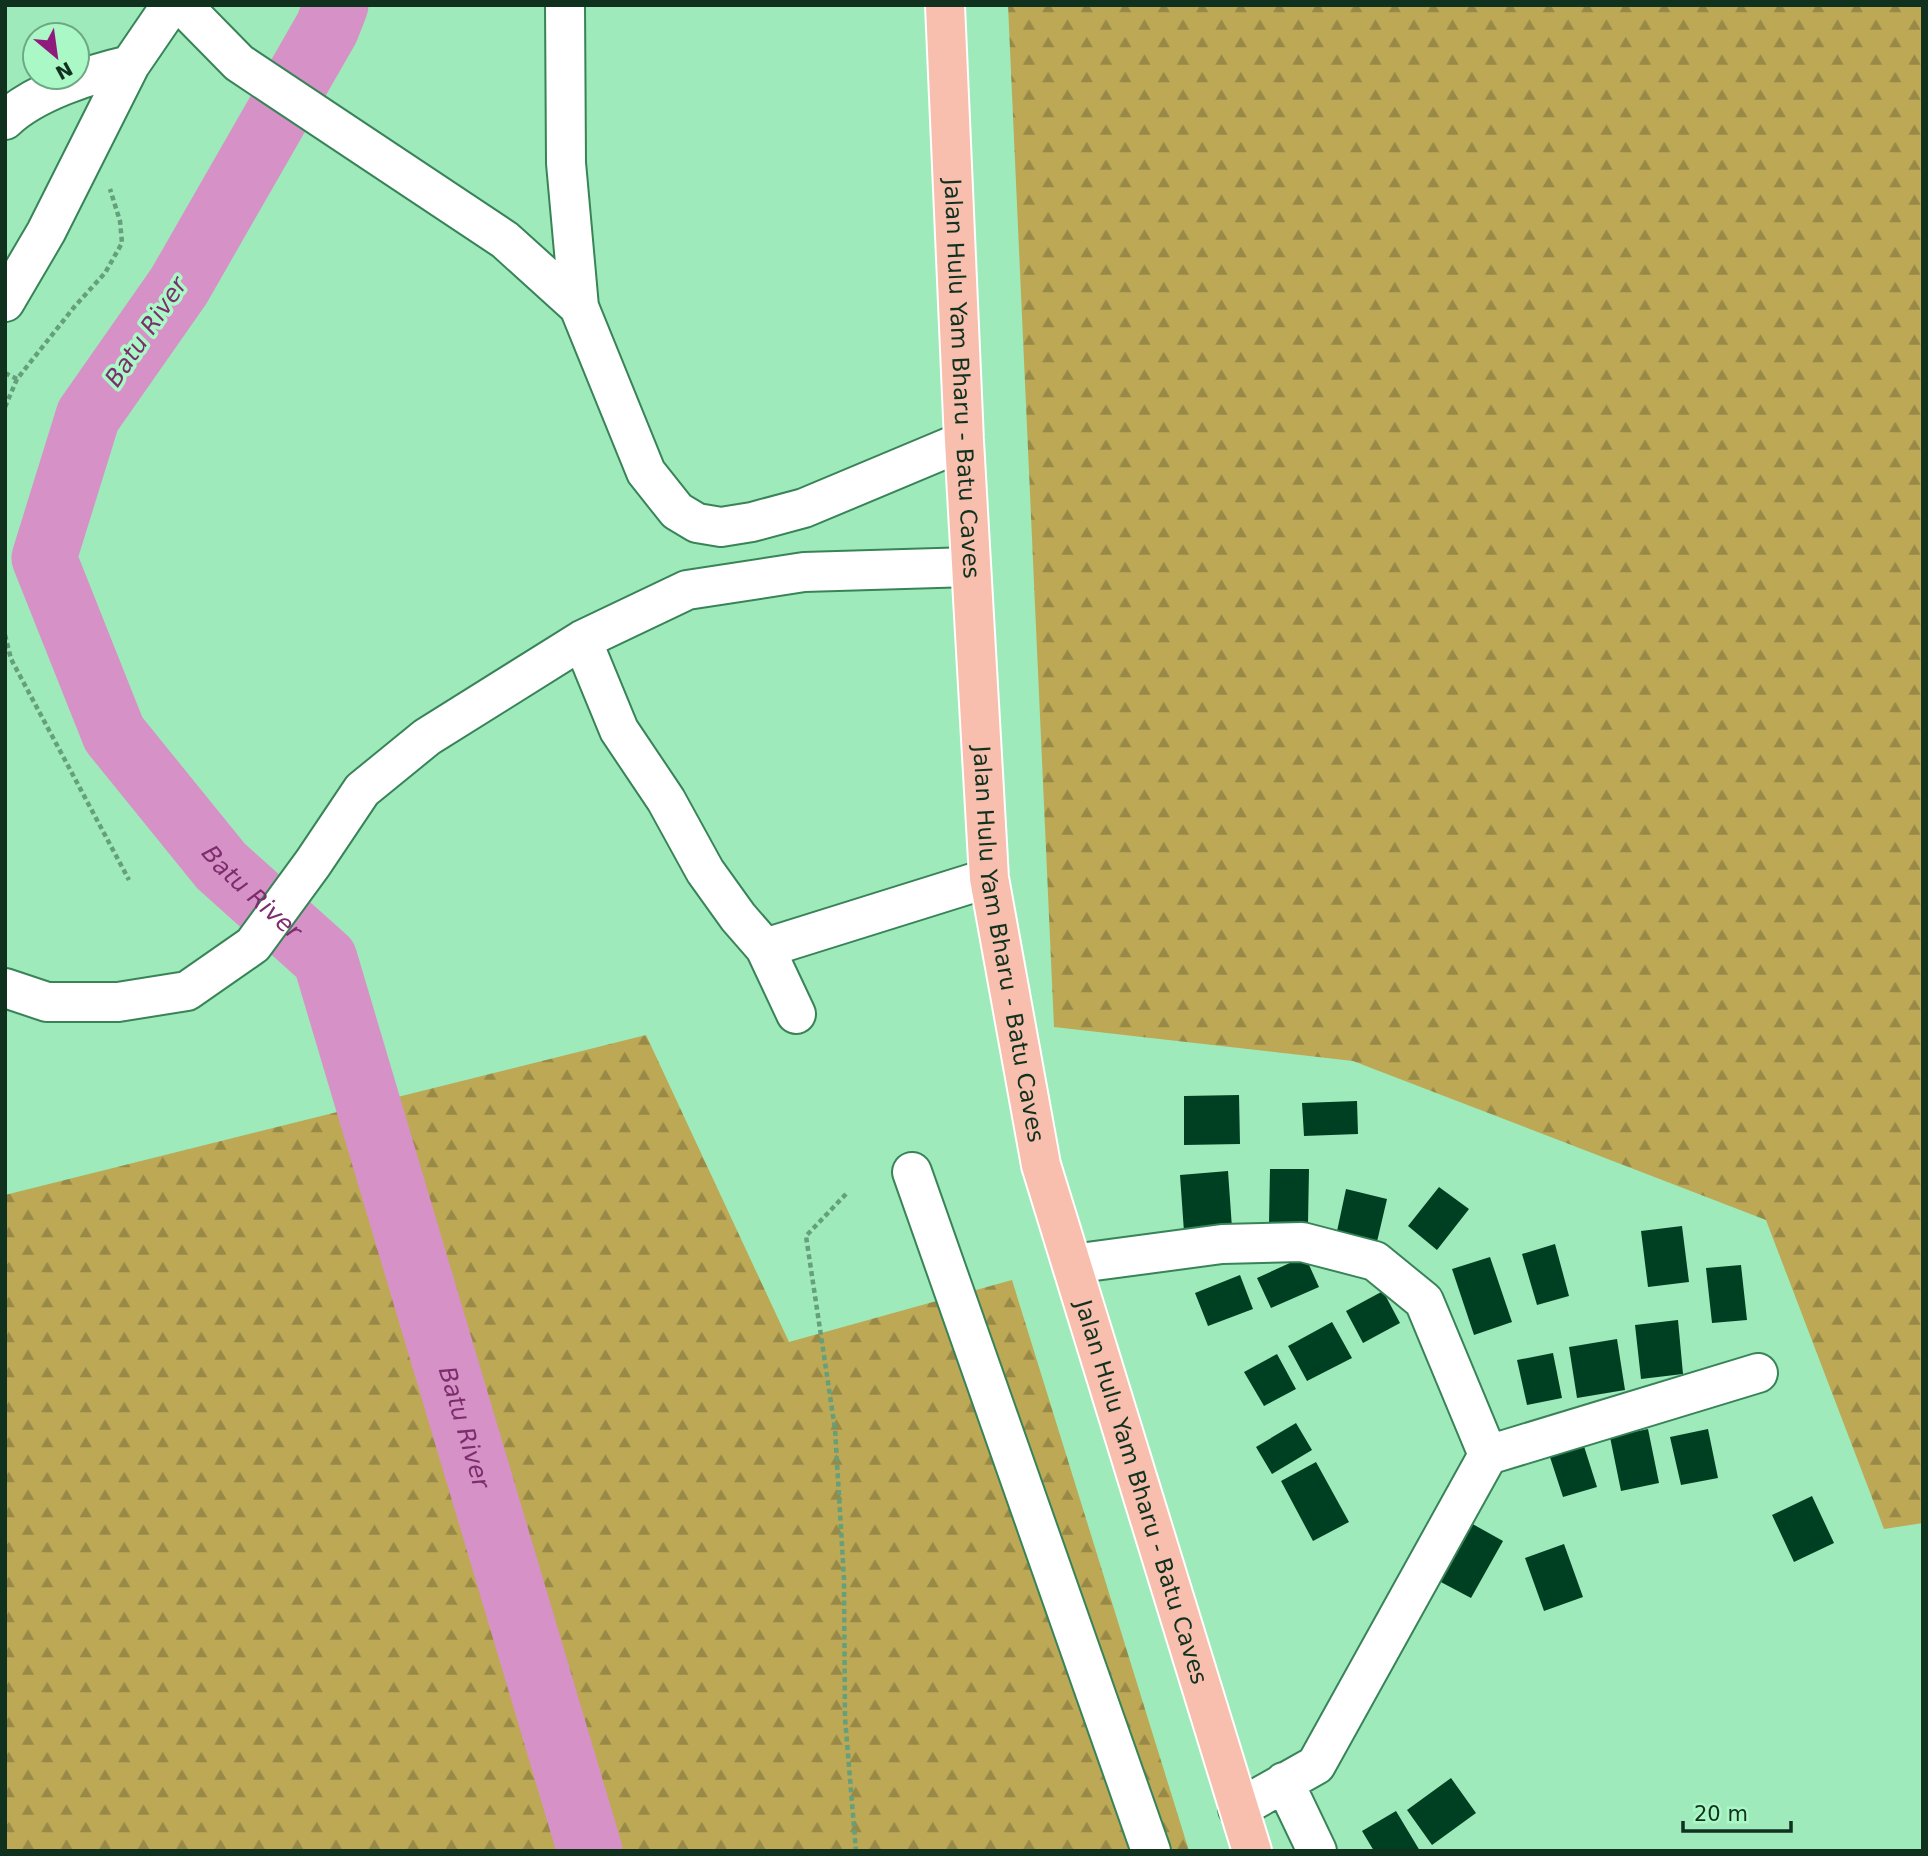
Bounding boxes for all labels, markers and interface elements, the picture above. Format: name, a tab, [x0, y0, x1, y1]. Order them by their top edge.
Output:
north arrow	[21, 21, 91, 91]
text: N	[52, 57, 77, 84]
street label: Jalan Hulu Yam Bharu - Batu Caves	[939, 176, 985, 579]
water label: Batu River	[99, 270, 194, 392]
street label: Jalan Hulu Yam Bharu - Batu Caves	[968, 743, 1050, 1144]
water label: Batu River	[196, 840, 309, 947]
street label: Jalan Hulu Yam Bharu - Batu Caves	[1070, 1295, 1213, 1687]
water label: Batu River	[433, 1363, 496, 1494]
scale bar	[1683, 1790, 1792, 1834]
text: 20 m	[1694, 1802, 1748, 1826]

